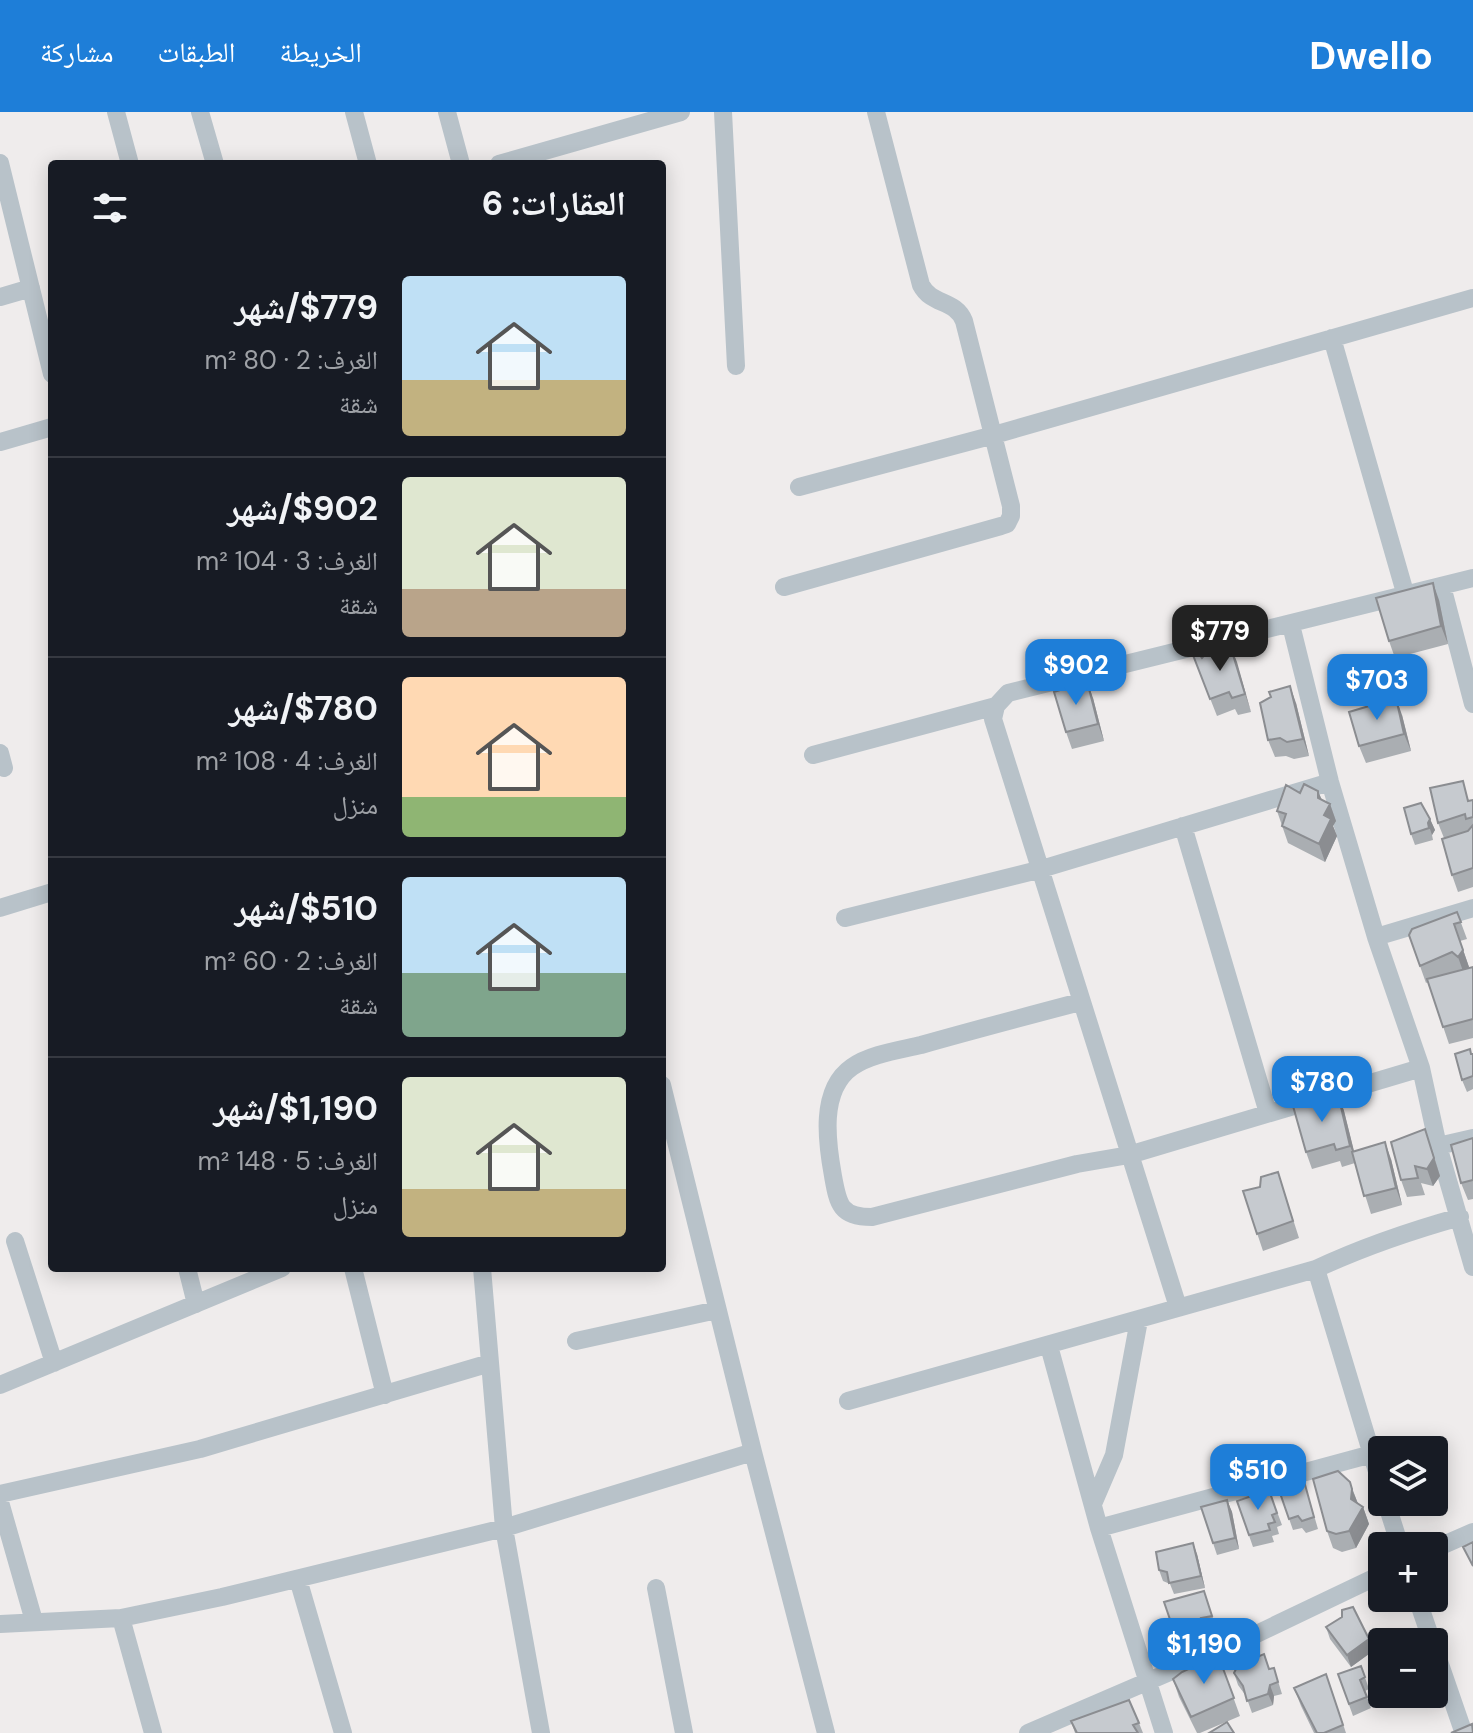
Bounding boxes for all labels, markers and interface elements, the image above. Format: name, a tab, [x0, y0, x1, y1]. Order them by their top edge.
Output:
text: Dwello	[1309, 31, 1433, 81]
text: مشاركة	[40, 34, 114, 71]
text: الطبقات	[158, 34, 235, 71]
text: الخريطة	[279, 34, 362, 71]
text: العقارات: 6	[482, 181, 626, 226]
icon: filters	[88, 186, 132, 230]
text: $779/شهر	[234, 285, 378, 330]
icon: home	[466, 308, 562, 404]
text: الغرف: 2 · 80 m²	[205, 343, 378, 377]
text: شقة	[339, 387, 378, 421]
text: $902/شهر	[227, 486, 378, 531]
icon: home	[466, 509, 562, 605]
text: الغرف: 3 · 104 m²	[196, 544, 378, 578]
text: شقة	[339, 588, 378, 622]
pin: $779	[1173, 605, 1267, 673]
text: $779	[1190, 614, 1250, 648]
pin: $902	[1029, 639, 1123, 707]
text: $902	[1043, 648, 1109, 682]
pin: $703	[1330, 654, 1424, 722]
text: $703	[1345, 663, 1409, 697]
text: $780/شهر	[229, 686, 378, 731]
icon: home	[466, 709, 562, 805]
text: الغرف: 4 · 108 m²	[196, 744, 378, 778]
text: منزل	[333, 788, 378, 822]
text: $510/شهر	[235, 886, 378, 931]
icon: home	[466, 909, 562, 1005]
text: الغرف: 2 · 60 m²	[204, 944, 378, 978]
text: شقة	[339, 988, 378, 1022]
pin: $780	[1275, 1056, 1369, 1124]
text: $780	[1290, 1065, 1354, 1099]
text: $1,190/شهر	[214, 1086, 378, 1131]
icon: home	[466, 1109, 562, 1205]
text: الغرف: 5 · 148 m²	[198, 1144, 378, 1178]
text: منزل	[333, 1188, 378, 1222]
map controls	[1368, 1436, 1448, 1708]
button: layers	[1368, 1436, 1448, 1516]
pin: $510	[1211, 1444, 1305, 1512]
text: $510	[1228, 1453, 1288, 1487]
button: +	[1368, 1532, 1448, 1612]
pin: $1,190	[1139, 1618, 1269, 1686]
text: $1,190	[1166, 1627, 1242, 1661]
button: −	[1368, 1628, 1448, 1708]

